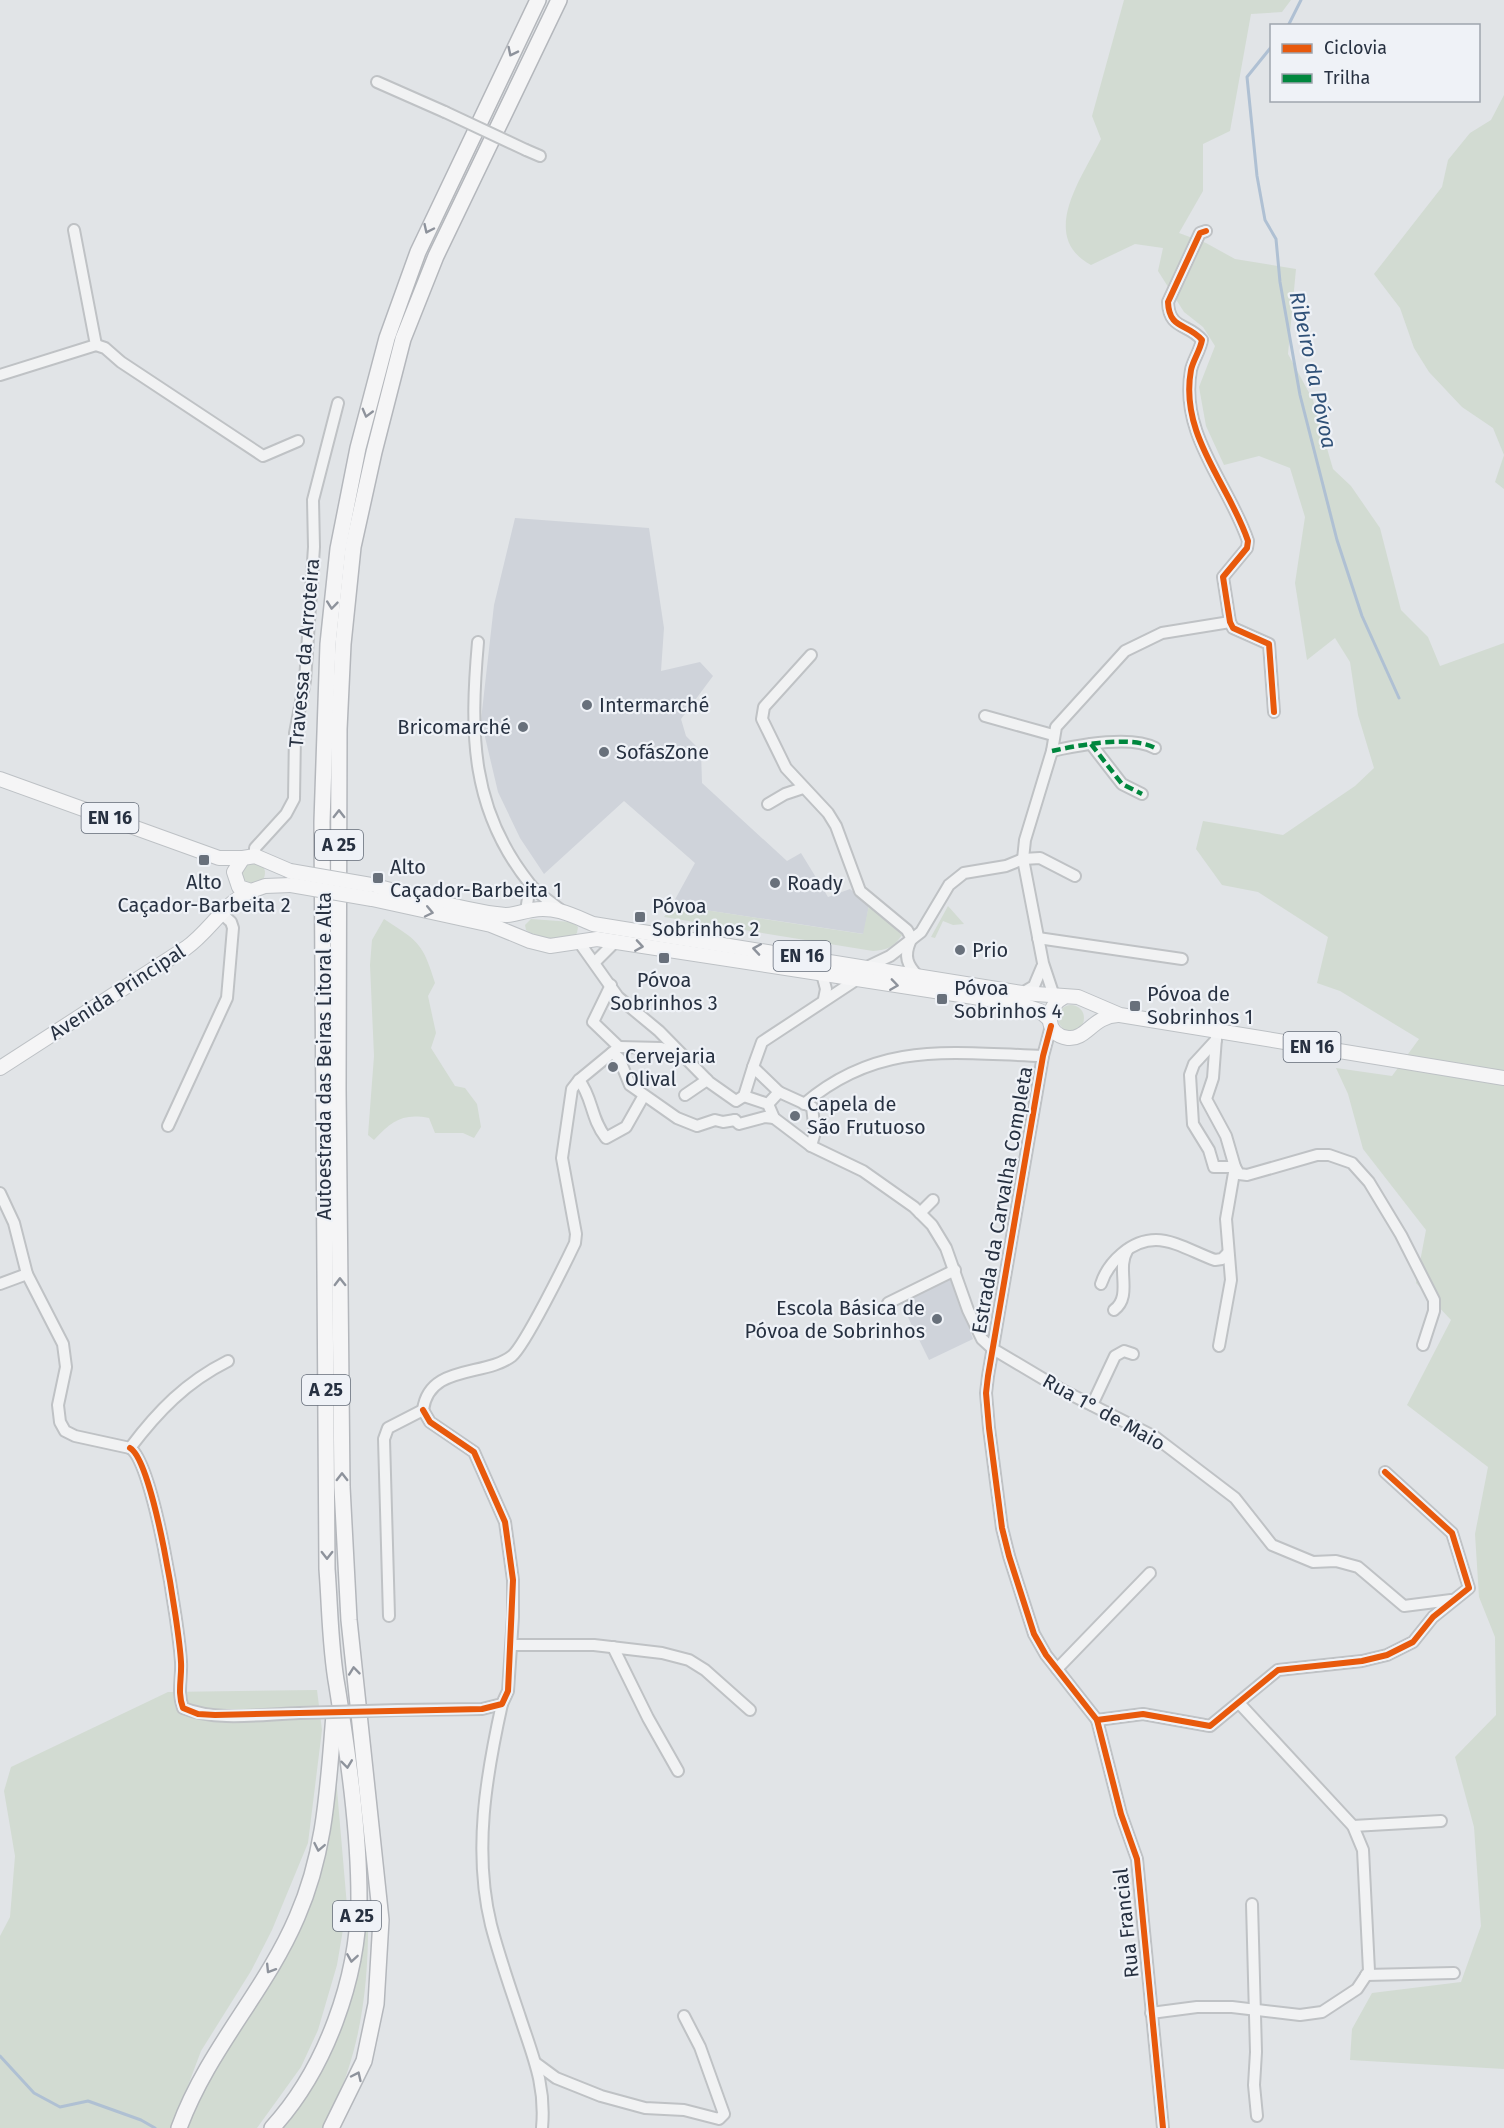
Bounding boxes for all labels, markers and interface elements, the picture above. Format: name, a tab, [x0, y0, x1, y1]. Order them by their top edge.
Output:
legend	[1270, 24, 1480, 102]
text: Ciclovia	[1324, 37, 1387, 59]
one-way arrow	[507, 46, 519, 57]
text: Trilha	[1324, 67, 1370, 89]
one-way arrow	[424, 222, 436, 233]
water label: Ribeiro da Póvoa	[1284, 289, 1342, 451]
one-way arrow	[362, 407, 374, 418]
street label: Travessa da Arroteira	[284, 557, 324, 749]
one-way arrow	[326, 600, 339, 609]
place label: Intermarché	[599, 693, 709, 717]
marker: Intermarché	[580, 698, 594, 712]
place label: Bricomarché	[397, 715, 511, 739]
marker: Bricomarché	[516, 720, 530, 734]
place label: SofásZone	[616, 740, 709, 764]
marker: SofásZone	[597, 745, 611, 759]
road number: EN 16	[82, 803, 138, 833]
one-way arrow	[333, 809, 345, 818]
road number: A 25	[315, 830, 363, 860]
marker: Alto Caçador-Barbeita 2	[197, 853, 211, 867]
place label: Alto Caçador-Barbeita 1	[390, 855, 562, 903]
place label: Alto Caçador-Barbeita 2	[117, 870, 291, 918]
marker: Alto Caçador-Barbeita 1	[371, 871, 385, 885]
place label: Roady	[787, 871, 843, 895]
marker: Roady	[768, 876, 782, 890]
street label: Autoestrada das Beiras Litoral e Alta	[312, 892, 336, 1220]
place label: Póvoa Sobrinhos 2	[652, 894, 759, 941]
one-way arrow	[424, 905, 434, 918]
marker: Póvoa Sobrinhos 2	[633, 910, 647, 924]
place label: Prio	[972, 938, 1008, 962]
street label: Avenida Principal	[44, 939, 190, 1045]
one-way arrow	[634, 939, 644, 952]
road number: EN 16	[774, 941, 830, 971]
marker: Prio	[953, 943, 967, 957]
one-way arrow	[752, 944, 762, 956]
marker: Póvoa Sobrinhos 3	[657, 951, 671, 965]
place label: Póvoa Sobrinhos 3	[610, 968, 718, 1015]
place label: Póvoa Sobrinhos 4	[954, 976, 1063, 1023]
one-way arrow	[890, 979, 899, 991]
place label: Póvoa de Sobrinhos 1	[1147, 982, 1253, 1029]
marker: Póvoa Sobrinhos 4	[935, 992, 949, 1006]
marker: Póvoa de Sobrinhos 1	[1128, 999, 1142, 1013]
road number: EN 16	[1284, 1032, 1340, 1062]
place label: Cervejaria Olival	[625, 1044, 716, 1091]
marker: Cervejaria Olival	[606, 1060, 620, 1074]
street label: Estrada da Carvalha Completa	[967, 1064, 1037, 1336]
place label: Capela de São Frutuoso	[807, 1092, 926, 1139]
marker: Capela de São Frutuoso	[788, 1109, 802, 1123]
one-way arrow	[334, 1277, 346, 1286]
place label: Escola Básica de Póvoa de Sobrinhos	[745, 1296, 925, 1343]
marker: Escola Básica de Póvoa de Sobrinhos	[930, 1312, 944, 1326]
street label: Rua 1° de Maio	[1039, 1368, 1169, 1456]
road number: A 25	[302, 1375, 350, 1405]
one-way arrow	[336, 1472, 348, 1481]
one-way arrow	[321, 1550, 333, 1559]
one-way arrow	[348, 1667, 361, 1676]
one-way arrow	[340, 1759, 353, 1768]
one-way arrow	[313, 1842, 326, 1852]
street label: Rua Francial	[1108, 1867, 1144, 1979]
road number: A 25	[333, 1901, 381, 1931]
one-way arrow	[346, 1953, 359, 1963]
one-way arrow	[265, 1963, 277, 1973]
one-way arrow	[350, 2071, 362, 2082]

